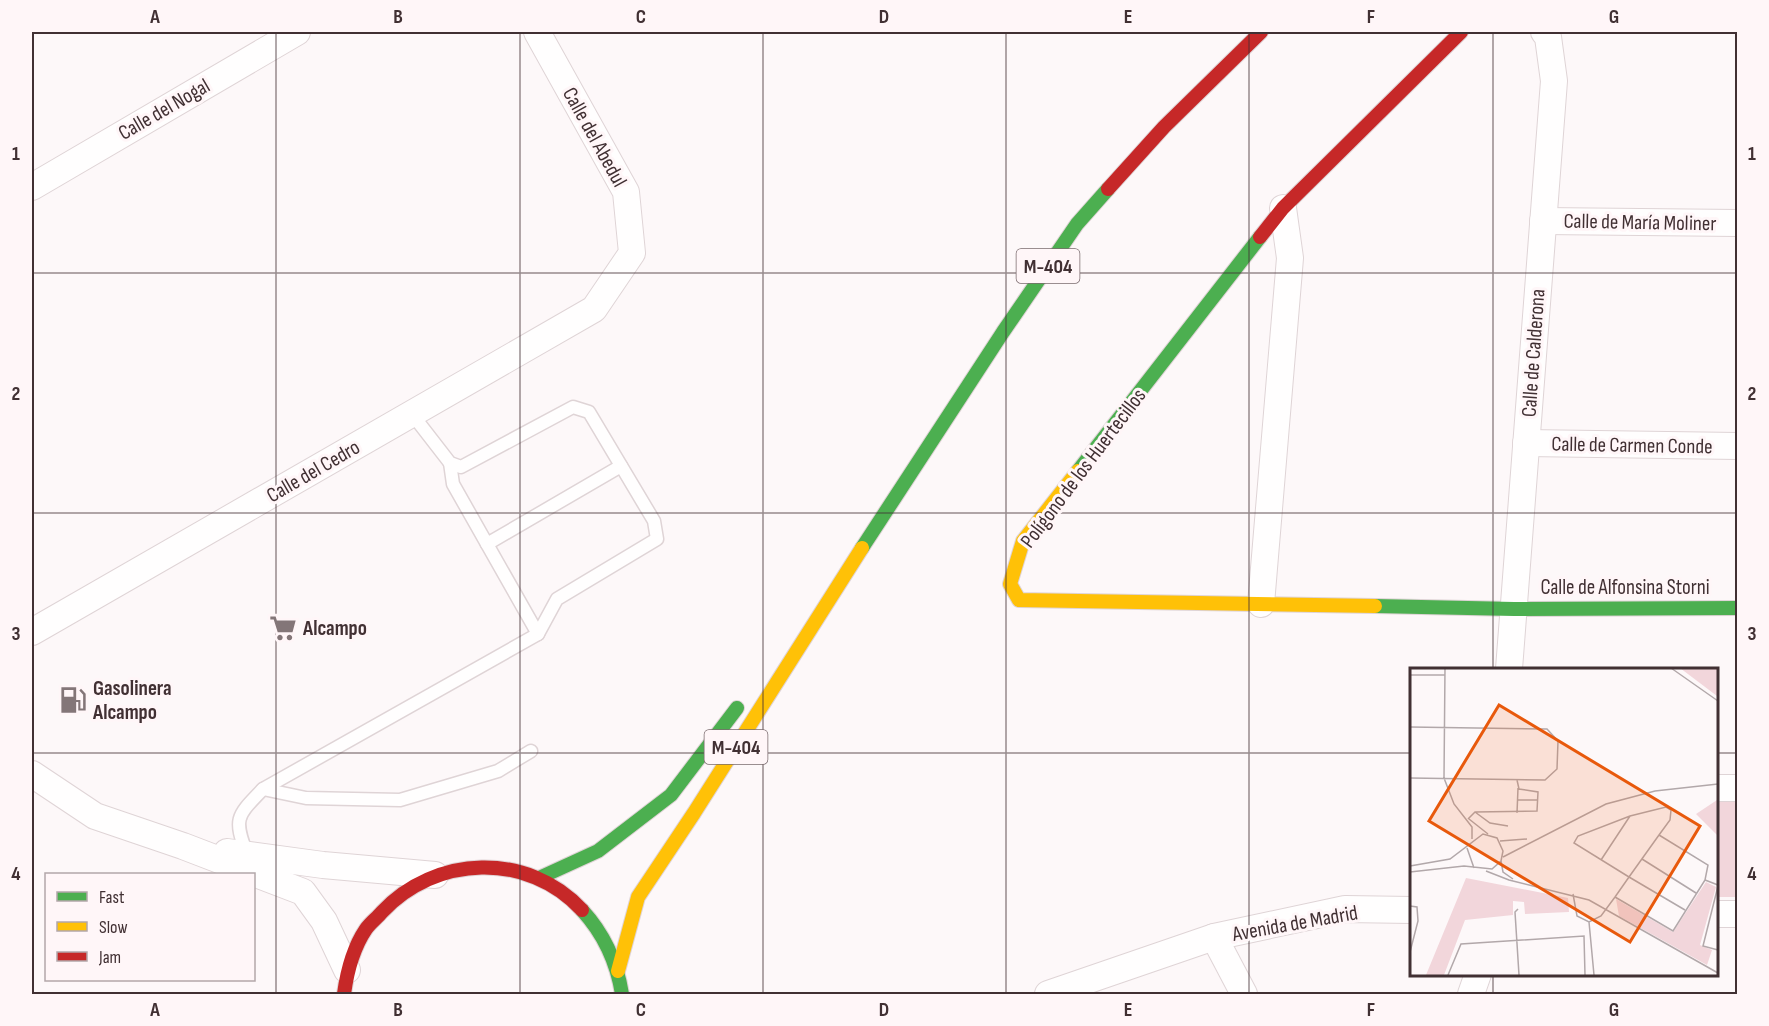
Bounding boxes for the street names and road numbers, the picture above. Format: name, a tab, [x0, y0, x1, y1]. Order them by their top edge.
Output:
street label: Calle del Nogal	[114, 73, 214, 146]
street label: Calle del Abedul	[557, 83, 632, 191]
street label: Calle de María Moliner	[1563, 209, 1717, 236]
road number: M-404	[1016, 249, 1080, 283]
street label: Calle de Calderona	[1517, 288, 1550, 418]
street label: Polígono de los Huertecillos	[1015, 384, 1151, 553]
street label: Calle de Carmen Conde	[1551, 432, 1713, 459]
street label: Calle del Cedro	[262, 435, 364, 508]
street label: Calle de Alfonsina Storni	[1540, 575, 1710, 600]
road number: M-404	[704, 730, 768, 764]
street label: Avenida de Madrid	[1230, 900, 1360, 947]

